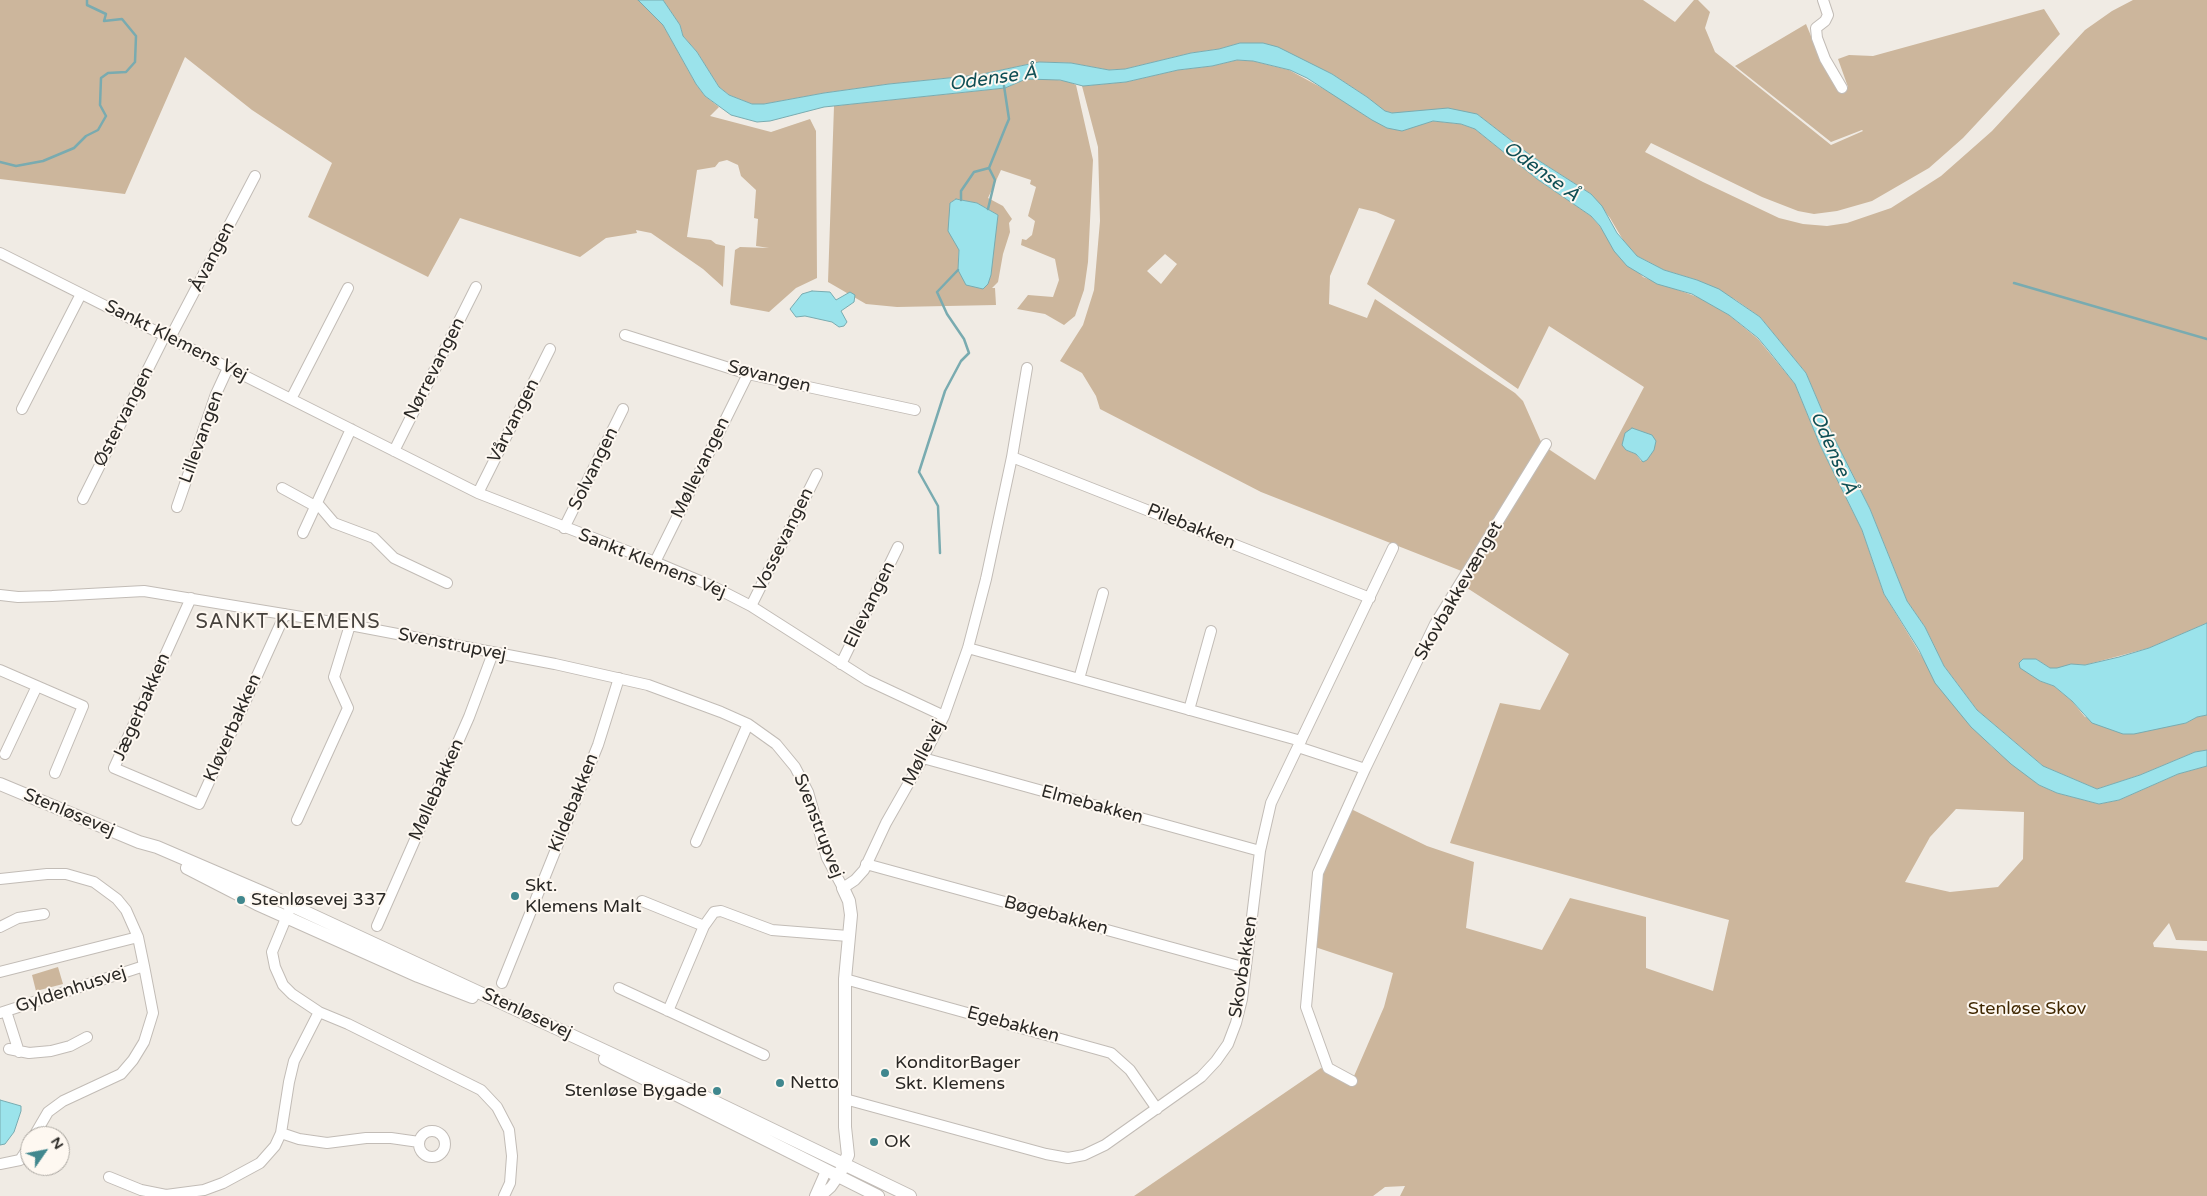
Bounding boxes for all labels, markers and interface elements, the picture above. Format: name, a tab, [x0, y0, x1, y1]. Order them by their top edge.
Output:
water label: Odense Å	[948, 62, 1038, 96]
water label: Odense Å	[1499, 137, 1583, 207]
street label: Åvangen	[186, 218, 240, 296]
street label: Sankt Klemens Vej	[101, 296, 251, 386]
street label: Nørrevangen	[400, 314, 470, 424]
street label: Søvangen	[725, 356, 813, 398]
street label: Østervangen	[89, 363, 159, 471]
street label: Vårvangen	[484, 375, 544, 467]
street label: Lillevangen	[175, 388, 229, 486]
water label: Odense Å	[1805, 408, 1861, 498]
street label: Møllevangen	[667, 414, 735, 522]
street label: Solvangen	[565, 424, 623, 514]
street label: Vossevangen	[750, 485, 818, 595]
street label: Pilebakken	[1144, 500, 1238, 554]
street label: Skovbakkevænget	[1410, 518, 1508, 664]
street label: Sankt Klemens Vej	[575, 524, 729, 604]
street label: Ellevangen	[840, 558, 900, 652]
district label: SANKT KLEMENS	[194, 611, 382, 635]
street label: Svenstrupvej	[396, 624, 508, 666]
street label: Jægerbakken	[109, 650, 175, 764]
street label: Kløverbakken	[200, 671, 266, 785]
street label: Møllevej	[898, 716, 950, 790]
street label: Møllebakken	[405, 736, 469, 844]
street label: Kildebakken	[544, 750, 604, 856]
street label: Svenstrupvej	[788, 771, 848, 881]
street label: Elmebakken	[1039, 781, 1145, 829]
street label: Stenløsevej	[20, 784, 118, 842]
place label: Skt. Klemens Malt	[525, 875, 642, 918]
place label: Stenløsevej 337	[251, 889, 387, 911]
marker: Skt. Klemens Malt	[509, 890, 521, 902]
street label: Bøgebakken	[1002, 892, 1110, 940]
marker: Stenløsevej 337	[235, 894, 247, 906]
street label: Skovbakken	[1225, 914, 1263, 1020]
street label: Gyldenhusvej	[13, 962, 129, 1018]
street label: Stenløsevej	[479, 984, 575, 1044]
park label: Stenløse Skov	[1968, 998, 2086, 1020]
street label: Egebakken	[964, 1002, 1062, 1048]
place label: KonditorBager Skt. Klemens	[895, 1052, 1020, 1094]
marker: KonditorBager Skt. Klemens	[879, 1067, 891, 1079]
place label: Netto	[790, 1072, 839, 1094]
marker: Netto	[774, 1077, 786, 1089]
place label: Stenløse Bygade	[565, 1080, 707, 1102]
marker: Stenløse Bygade	[711, 1085, 723, 1097]
north arrow	[20, 1126, 70, 1176]
place label: OK	[884, 1131, 911, 1153]
text: N	[47, 1134, 67, 1152]
marker: OK	[868, 1136, 880, 1148]

